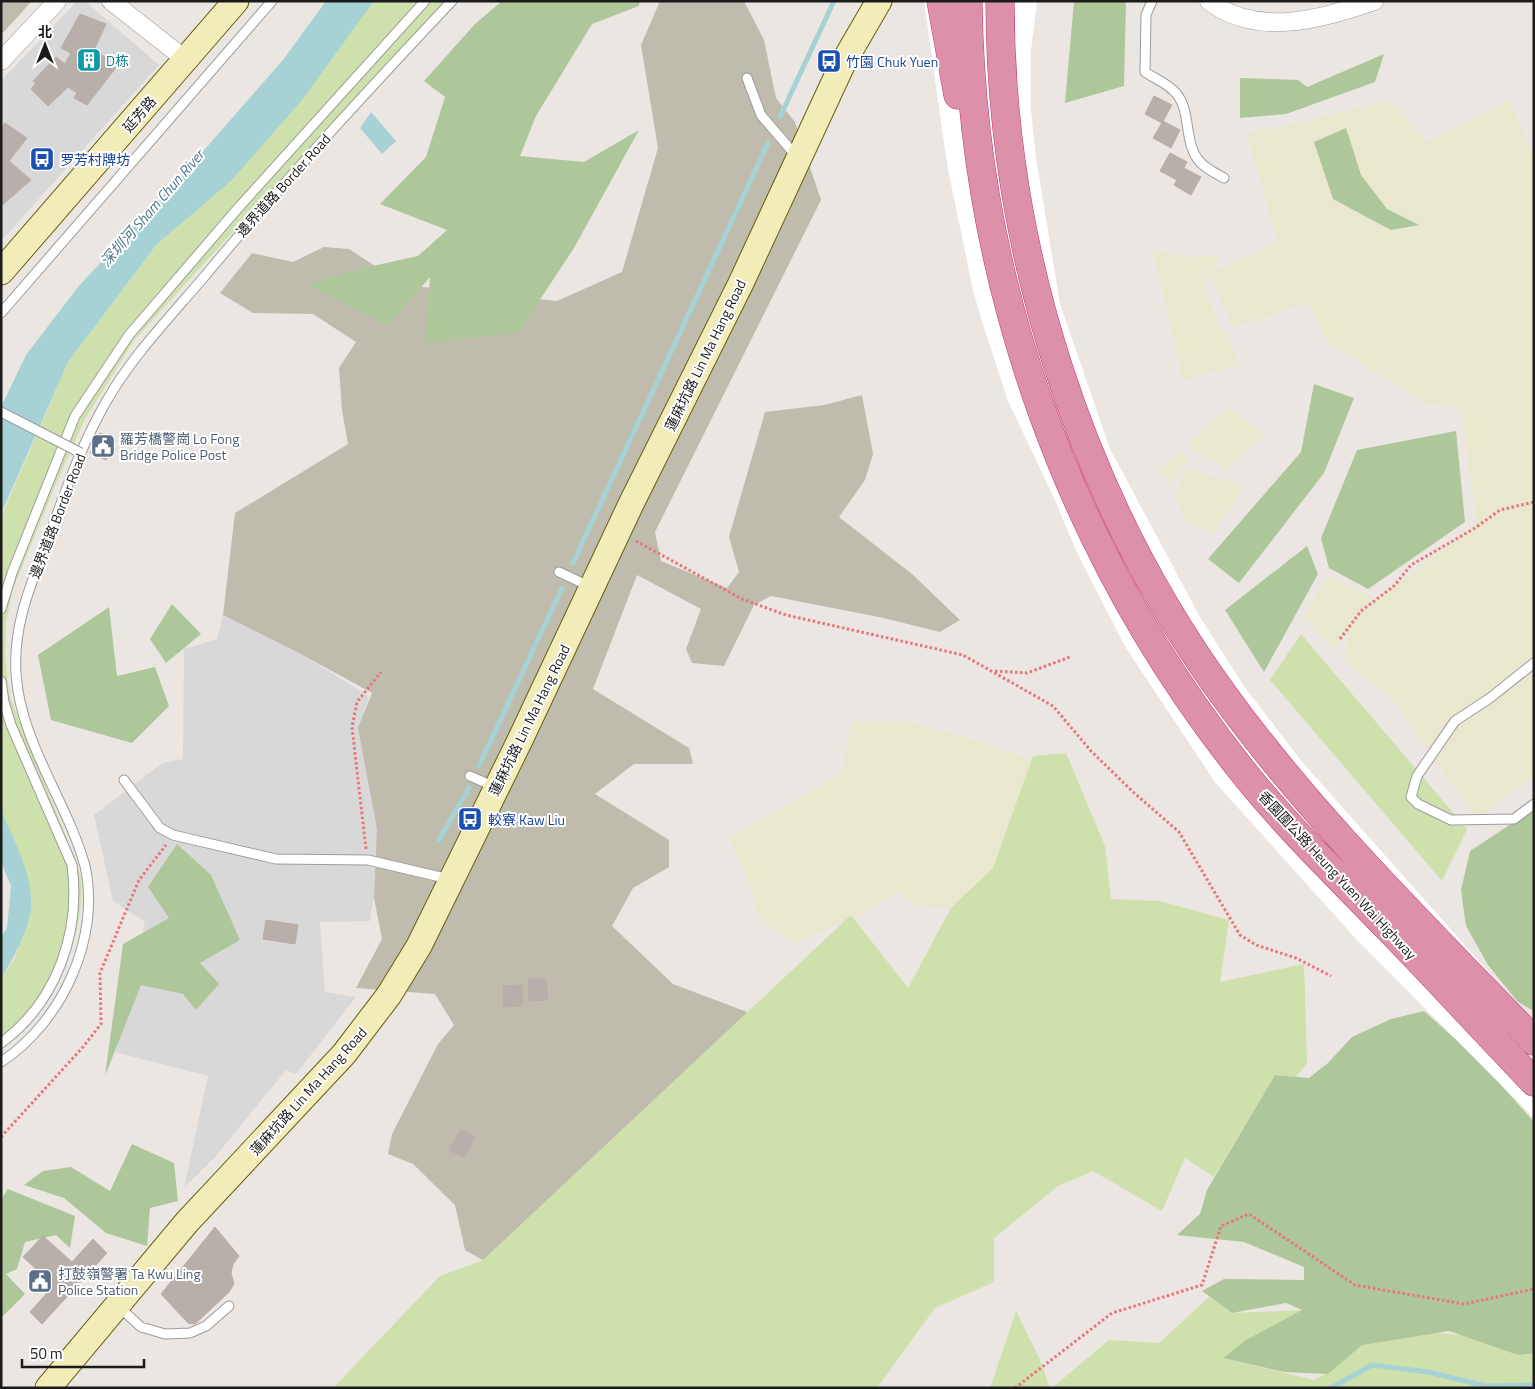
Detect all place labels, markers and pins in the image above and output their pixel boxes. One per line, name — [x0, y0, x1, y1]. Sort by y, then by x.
building icon: D栋 — [76, 47, 102, 73]
bus stop icon: 竹園 Chuk Yuen — [816, 48, 842, 74]
place label: D栋 — [106, 50, 129, 71]
place label: 竹園 Chuk Yuen — [846, 51, 938, 72]
bus stop icon: 罗芳村牌坊 — [29, 146, 55, 172]
place label: 罗芳村牌坊 — [60, 149, 130, 170]
place label: 羅芳橋警崗 Lo Fong Bridge Police Post — [120, 428, 239, 465]
public building icon: 羅芳橋警崗 Lo Fong Bridge Police Post — [90, 433, 116, 459]
bus stop icon: 較寮 Kaw Liu — [457, 806, 483, 832]
place label: 較寮 Kaw Liu — [488, 809, 565, 830]
place label: 打鼓嶺警署 Ta Kwu Ling Police Station — [58, 1263, 201, 1300]
public building icon: 打鼓嶺警署 Ta Kwu Ling Police Station — [27, 1268, 53, 1294]

